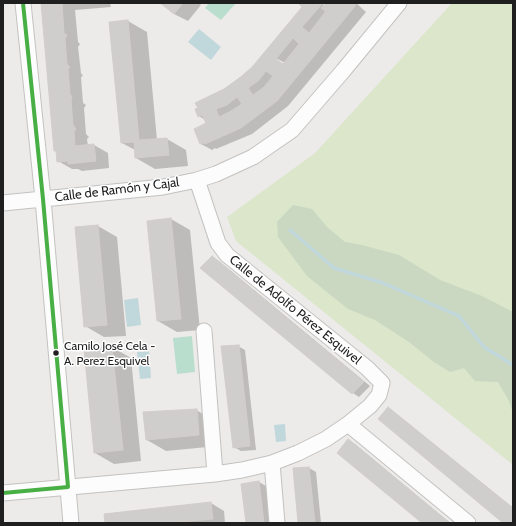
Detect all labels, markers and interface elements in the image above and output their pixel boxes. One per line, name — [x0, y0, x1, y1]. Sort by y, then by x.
street label: Calle de Ramón y Cajal — [54, 175, 180, 205]
street label: Calle de Adolfo Pérez Esquivel — [226, 252, 364, 368]
place label: Camilo José Cela - A. Perez Esquivel — [64, 339, 155, 367]
marker: Camilo José Cela - A. Perez Esquivel — [51, 348, 61, 358]

